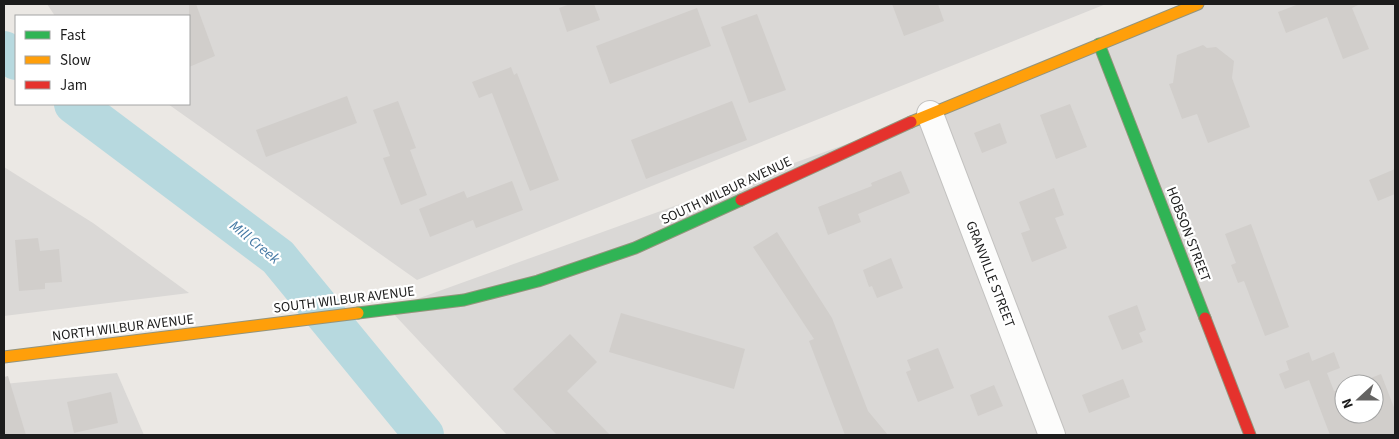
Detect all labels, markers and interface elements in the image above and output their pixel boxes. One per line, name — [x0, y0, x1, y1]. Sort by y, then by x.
legend — [15, 15, 190, 105]
text: Fast — [60, 25, 86, 46]
text: Slow — [60, 50, 91, 71]
text: Jam — [60, 75, 87, 96]
street label: SOUTH WILBUR AVENUE — [658, 152, 795, 230]
street label: HOBSON STREET — [1161, 184, 1215, 285]
water label: Mill Creek — [225, 216, 285, 270]
street label: GRANVILLE STREET — [961, 218, 1020, 331]
street label: SOUTH WILBUR AVENUE — [272, 281, 416, 319]
street label: NORTH WILBUR AVENUE — [51, 309, 195, 347]
north arrow — [1334, 374, 1384, 424]
text: N — [1337, 395, 1359, 411]

